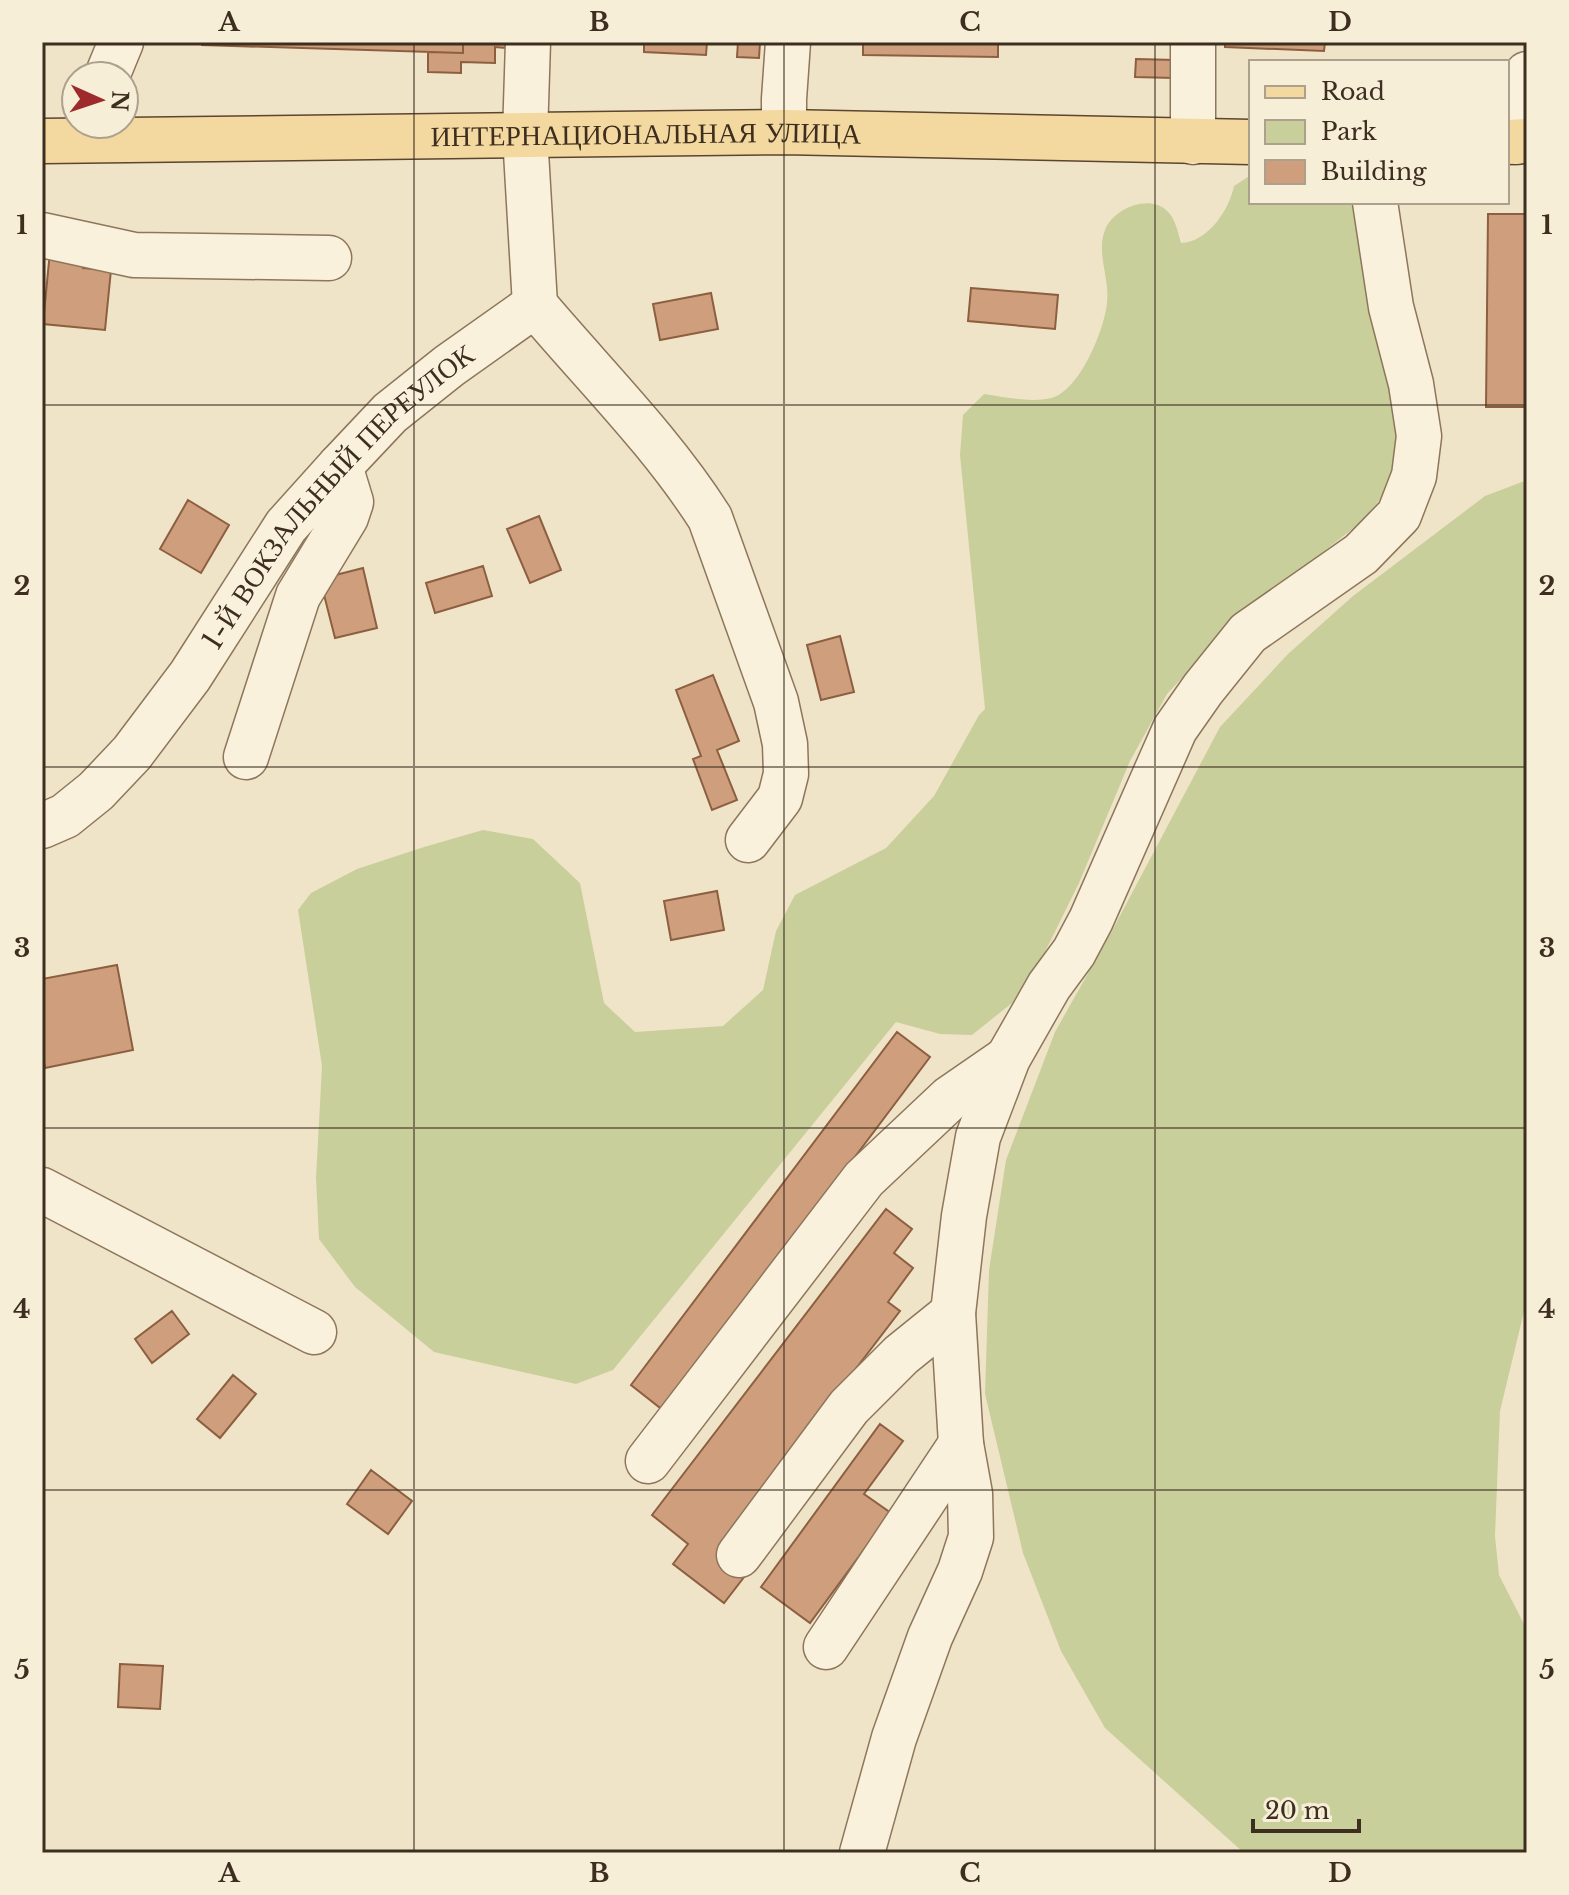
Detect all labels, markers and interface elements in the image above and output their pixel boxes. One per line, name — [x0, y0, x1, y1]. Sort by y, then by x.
text: A — [217, 6, 240, 38]
text: B — [589, 6, 609, 38]
text: C — [959, 6, 981, 38]
text: D — [1328, 6, 1352, 38]
north arrow — [60, 60, 140, 140]
legend — [1249, 60, 1509, 204]
text: Road — [1321, 77, 1385, 106]
text: N — [105, 90, 133, 112]
street label: ИНТЕРНАЦИОНАЛЬНАЯ УЛИЦА — [430, 114, 862, 154]
text: Park — [1321, 117, 1377, 146]
text: Building — [1321, 157, 1427, 186]
text: 1 — [16, 209, 28, 241]
text: 1 — [1541, 209, 1553, 241]
street label: 1-Й ВОКЗАЛЬНЫЙ ПЕРЕУЛОК — [194, 336, 481, 656]
text: 2 — [14, 570, 30, 602]
text: 2 — [1539, 570, 1555, 602]
text: 3 — [14, 932, 30, 964]
text: 3 — [1539, 932, 1555, 964]
text: 4 — [13, 1293, 31, 1325]
text: 4 — [1538, 1293, 1556, 1325]
text: 5 — [14, 1654, 30, 1686]
text: 5 — [1539, 1654, 1555, 1686]
scale bar — [1253, 1783, 1359, 1833]
text: 20 m — [1265, 1796, 1330, 1825]
text: A — [217, 1857, 240, 1889]
text: B — [589, 1857, 609, 1889]
text: C — [959, 1857, 981, 1889]
text: D — [1328, 1857, 1352, 1889]

